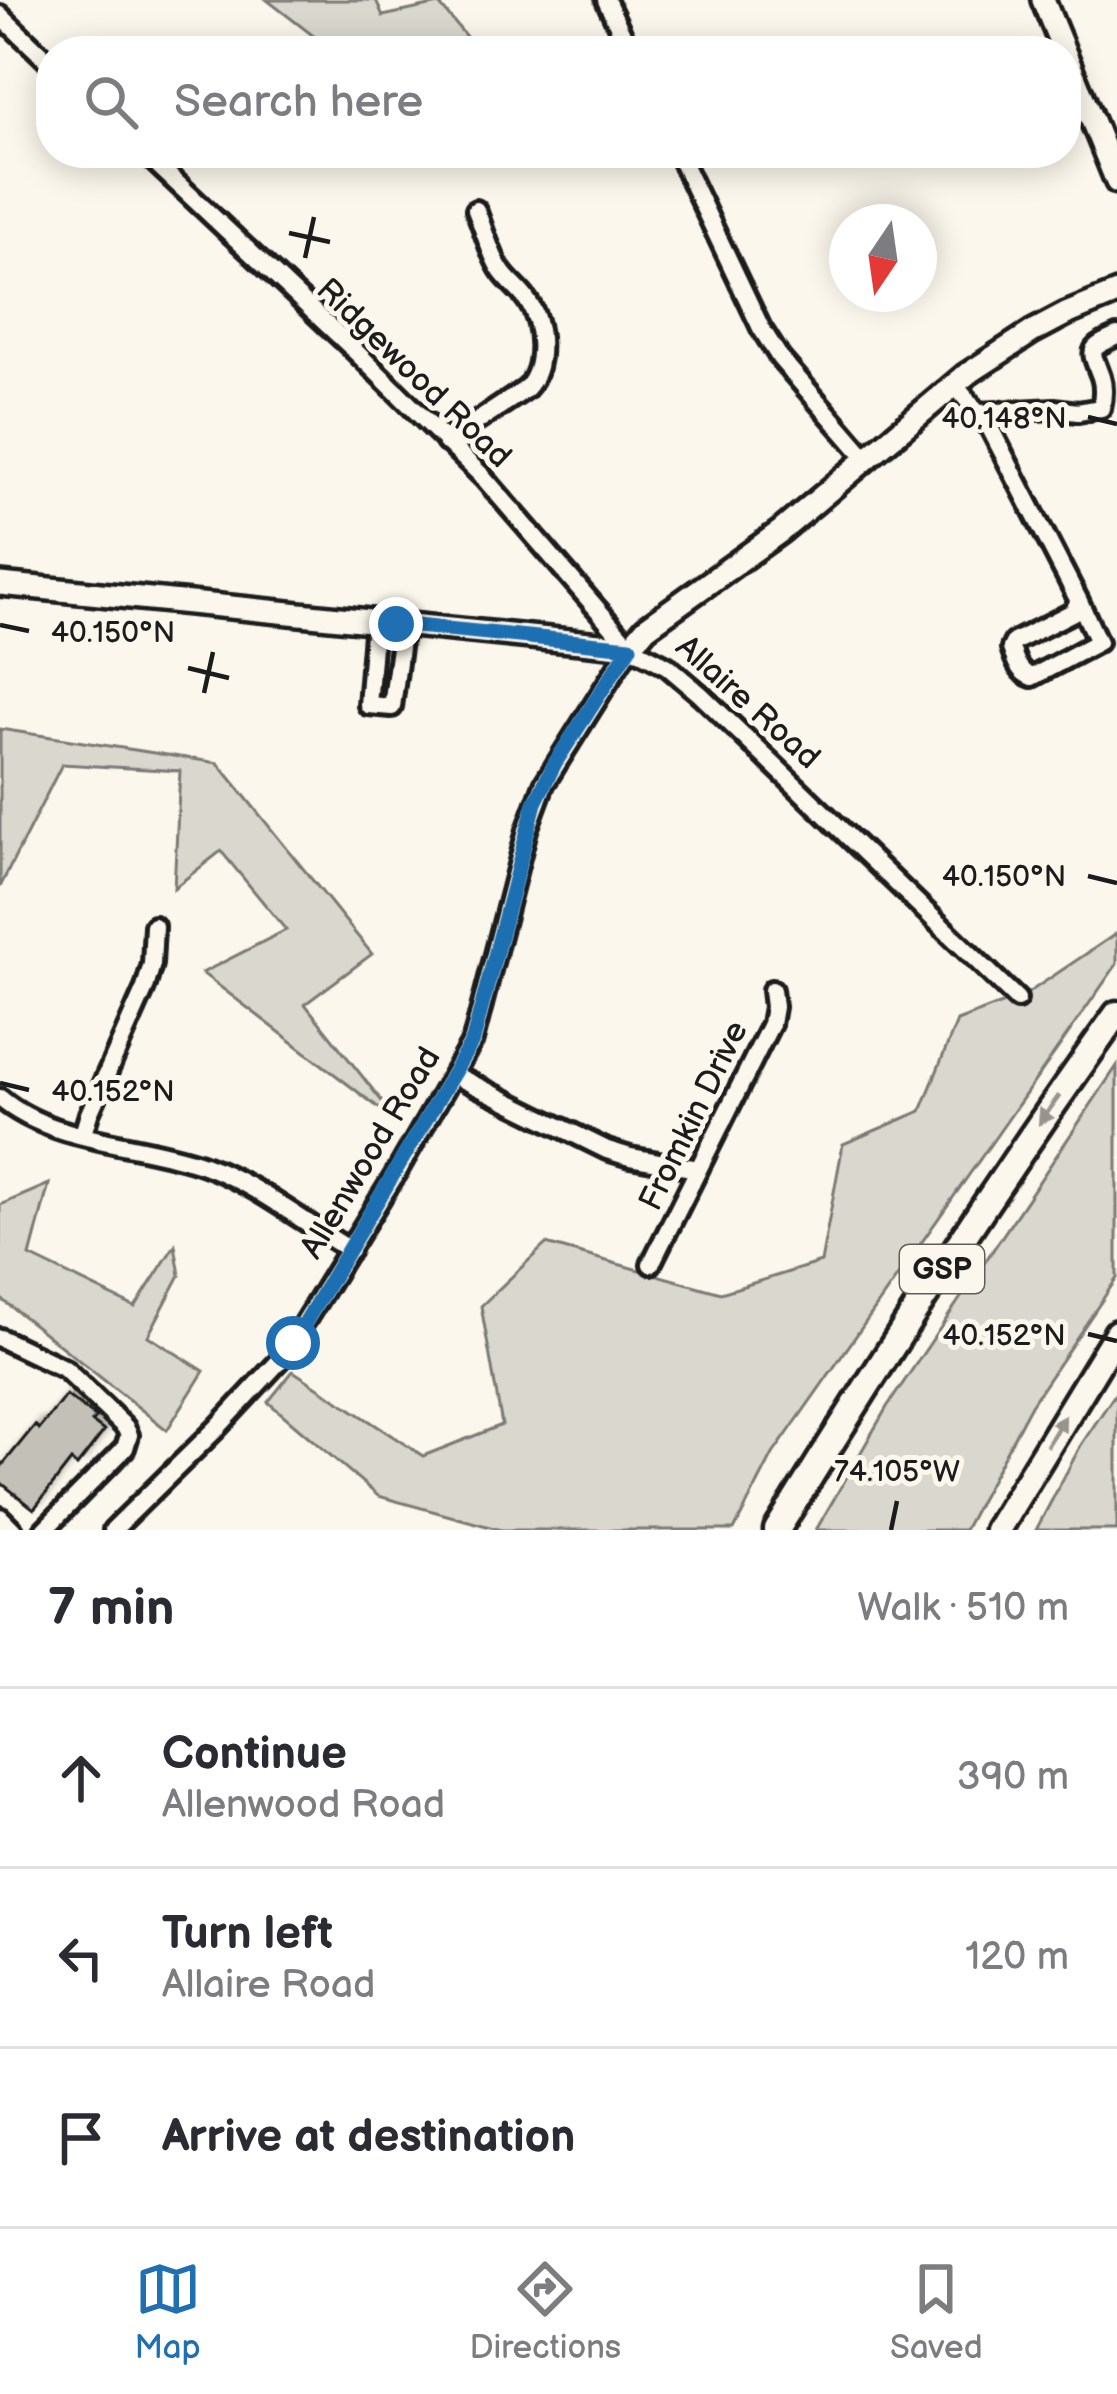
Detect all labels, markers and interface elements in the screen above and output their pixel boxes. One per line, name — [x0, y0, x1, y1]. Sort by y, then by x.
search box — [36, 36, 1081, 168]
icon: search — [78, 69, 144, 135]
text: Search here — [174, 75, 423, 130]
north arrow — [829, 204, 937, 312]
street label: Ridgewood Road — [308, 270, 520, 477]
text: 40.148°N — [941, 401, 1067, 437]
route end — [369, 597, 423, 651]
text: 40.150°N — [51, 615, 175, 651]
street label: Allaire Road — [667, 627, 828, 778]
text: 40.150°N — [942, 859, 1066, 895]
street label: Fromkin Drive — [631, 1015, 757, 1217]
street label: Allenwood Road — [292, 1040, 450, 1266]
text: 40.152°N — [51, 1074, 175, 1110]
one-way arrow — [1038, 1093, 1061, 1126]
road number: GSP — [900, 1245, 984, 1293]
route start — [266, 1316, 320, 1370]
text: 40.152°N — [942, 1318, 1066, 1354]
one-way arrow — [1045, 1414, 1066, 1448]
text: 74.105°W — [834, 1454, 960, 1490]
text: 7 min — [48, 1578, 174, 1639]
text: Walk · 510 m — [857, 1585, 1069, 1632]
text: Continue — [162, 1727, 347, 1782]
icon: ahead — [48, 1745, 114, 1811]
text: 390 m — [957, 1754, 1069, 1801]
text: Allenwood Road — [162, 1782, 445, 1829]
text: Turn left — [162, 1907, 333, 1962]
icon: left — [48, 1925, 114, 1991]
text: 120 m — [965, 1934, 1069, 1981]
text: Allaire Road — [162, 1962, 375, 2009]
icon: arrive — [48, 2105, 114, 2171]
text: Arrive at destination — [162, 2110, 575, 2165]
tab: Map — [134, 2256, 201, 2368]
tab: Directions — [469, 2256, 621, 2368]
tab: Saved — [890, 2256, 983, 2368]

